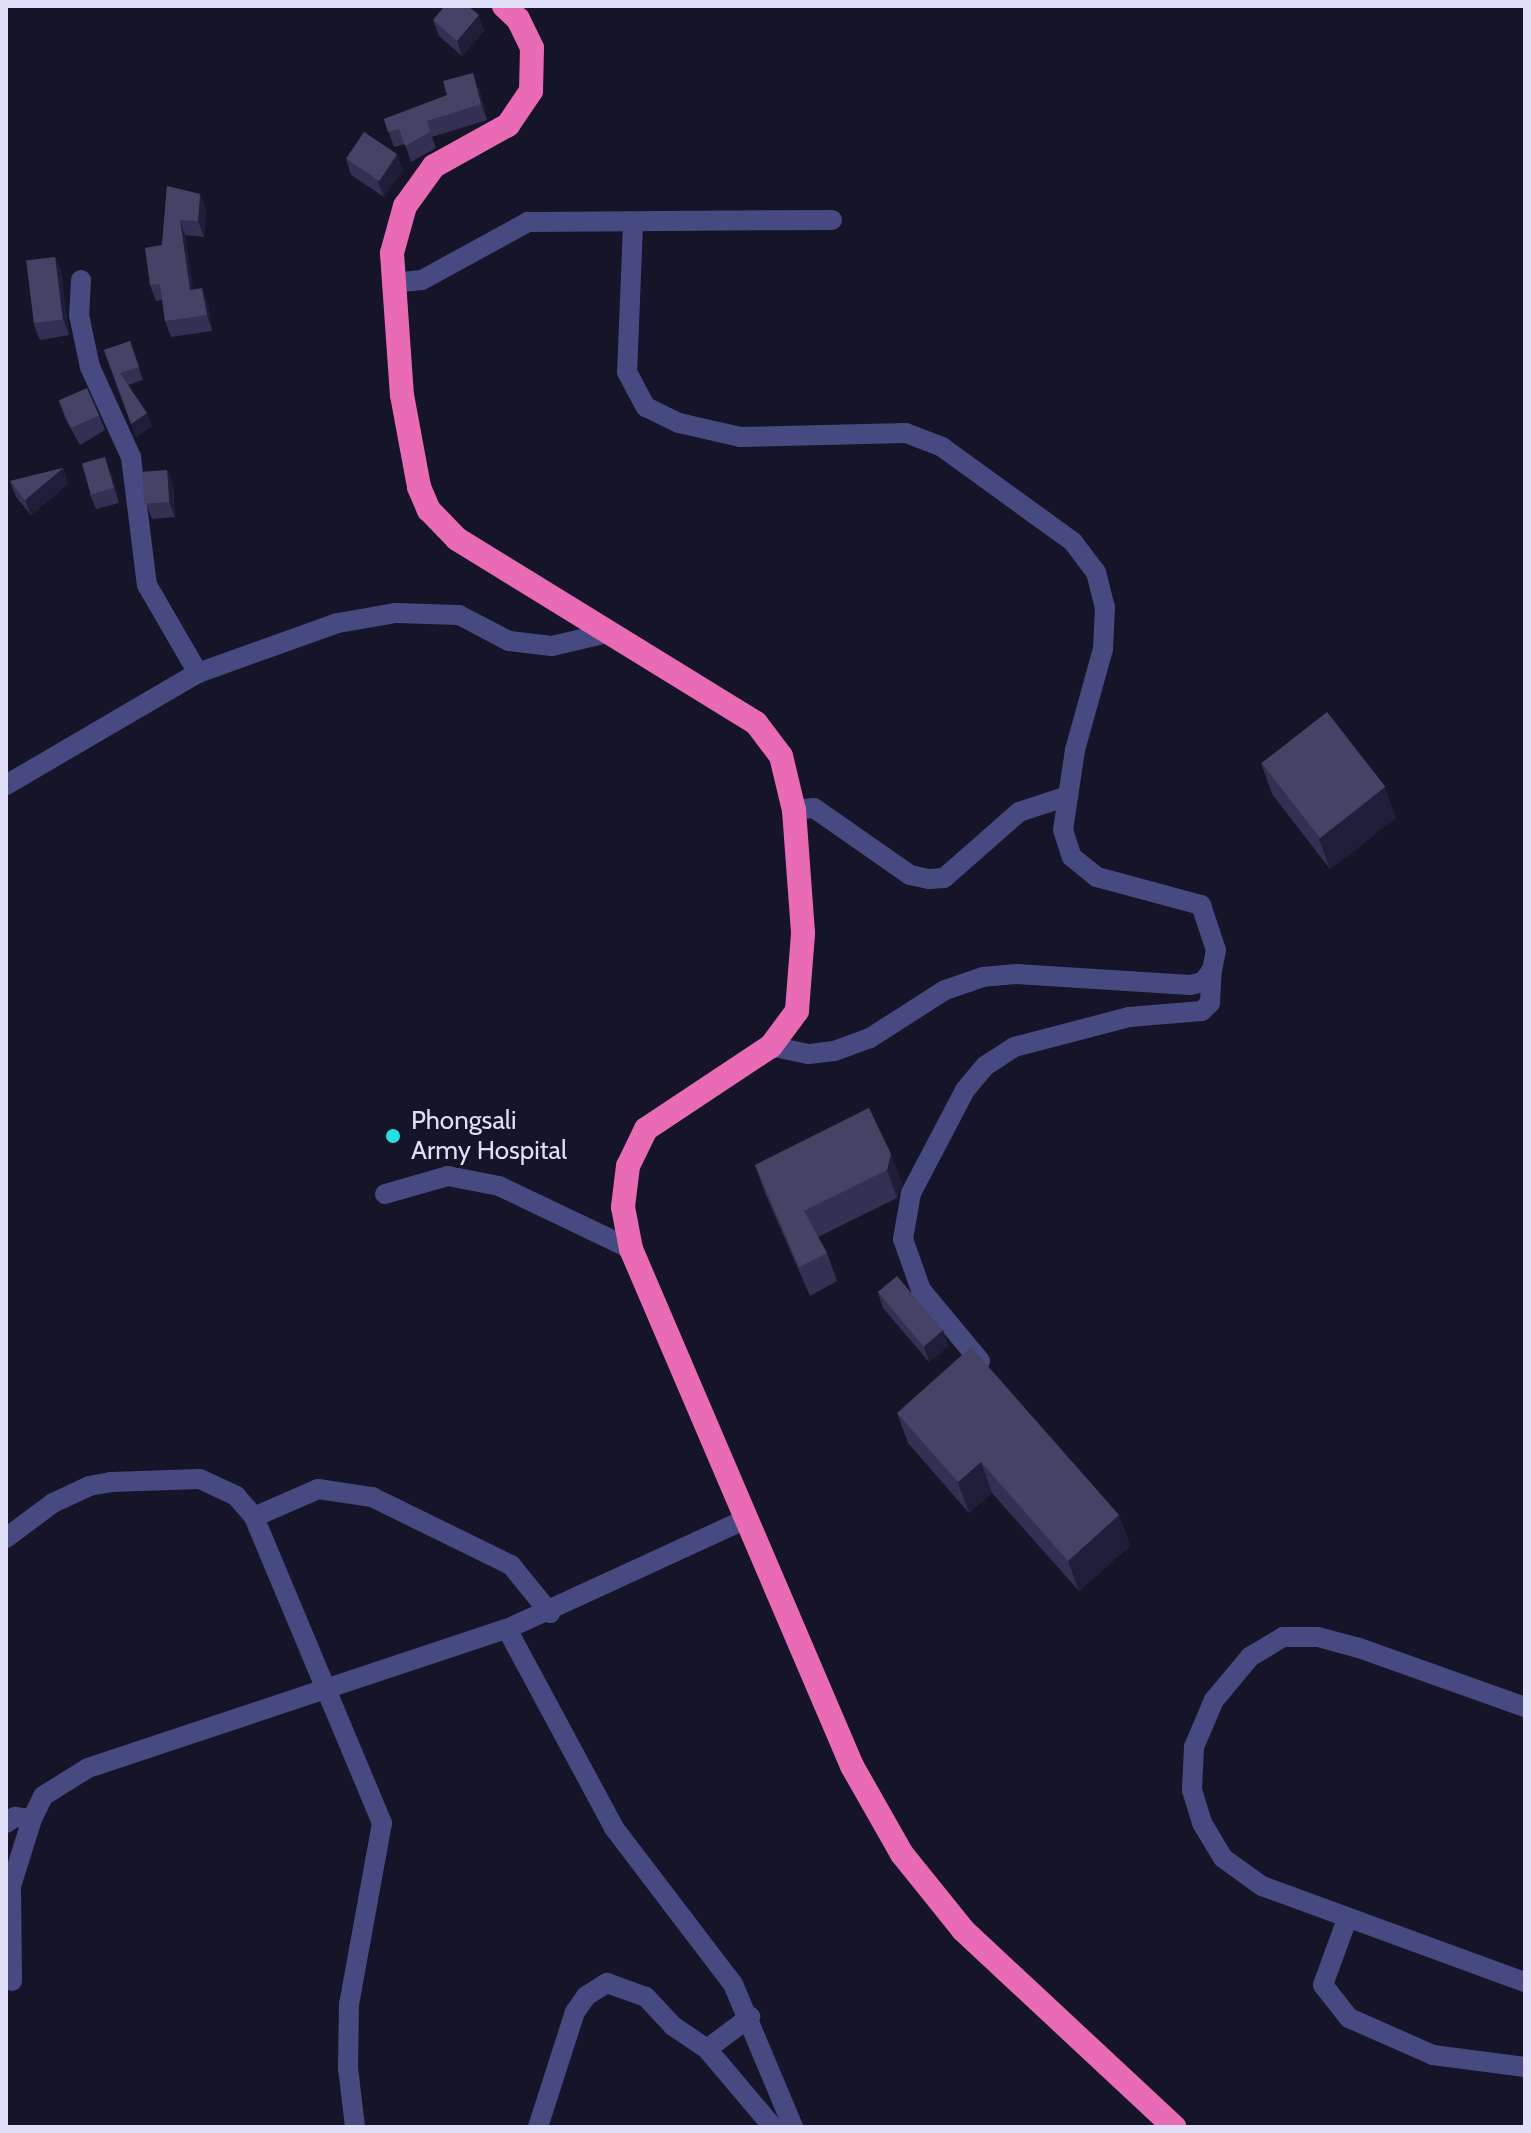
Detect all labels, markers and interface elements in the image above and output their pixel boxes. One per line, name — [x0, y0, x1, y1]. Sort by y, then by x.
place label: Phongsali Army Hospital — [411, 1105, 567, 1166]
marker: Phongsali Army Hospital — [382, 1125, 404, 1147]

